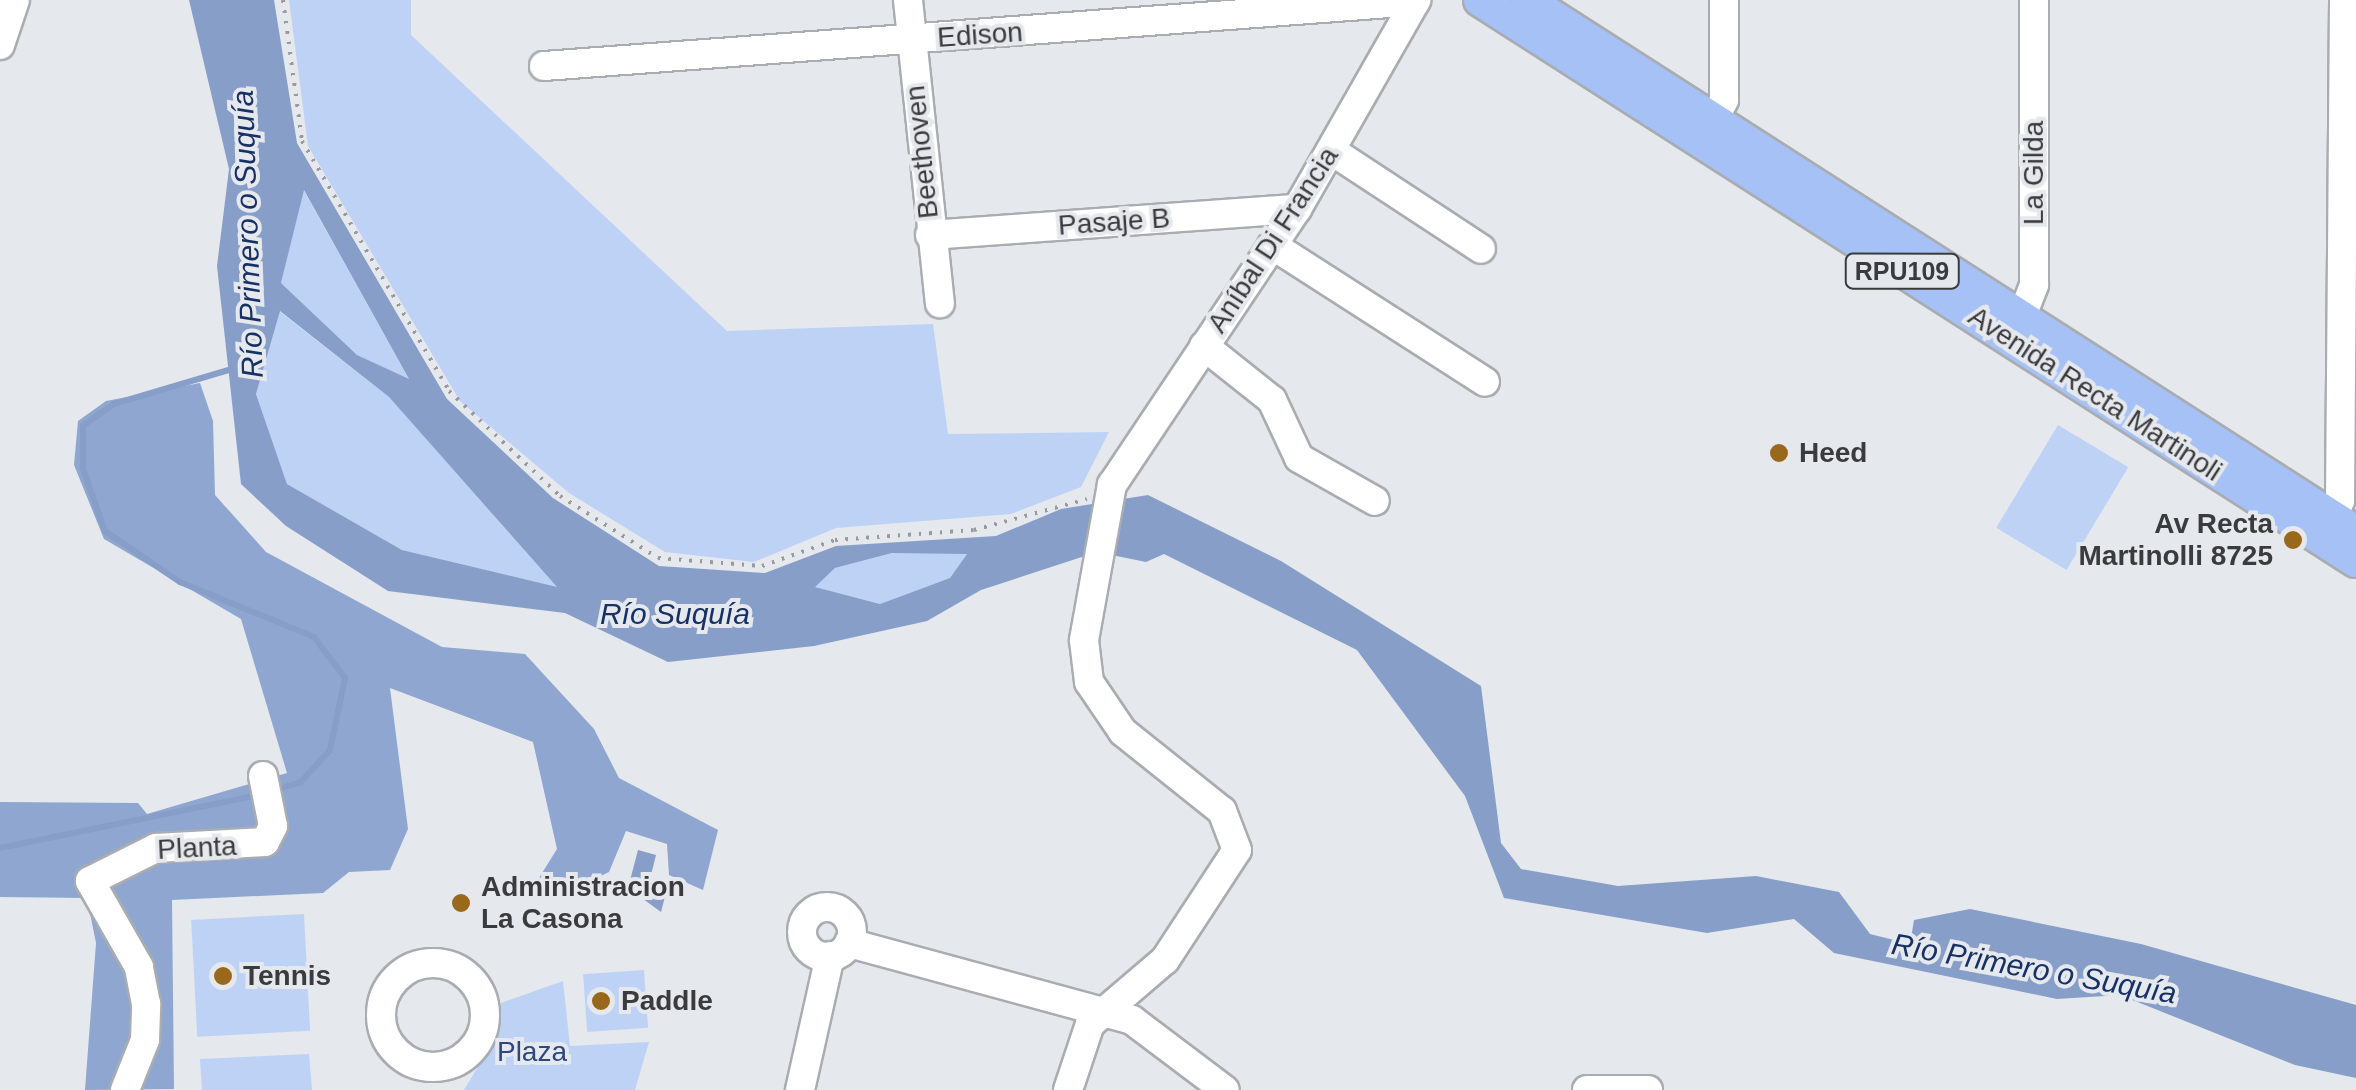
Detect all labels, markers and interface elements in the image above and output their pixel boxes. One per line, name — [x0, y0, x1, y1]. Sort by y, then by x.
street label: Edison — [936, 15, 1024, 55]
street label: Beethoven — [898, 84, 946, 220]
water label: Río Primero o Suquía — [225, 89, 271, 379]
street label: La Gilda — [2017, 121, 2051, 225]
street label: Aníbal Di Francia — [1200, 141, 1346, 339]
street label: Pasaje B — [1057, 201, 1171, 243]
road number: RPU109 — [1844, 251, 1960, 291]
street label: Avenida Recta Martinoli — [1962, 300, 2228, 488]
place label: Heed — [1799, 436, 1867, 470]
marker: Heed — [1768, 442, 1790, 464]
place label: Av Recta Martinolli 8725 — [2078, 507, 2273, 573]
marker: Av Recta Martinolli 8725 — [2282, 529, 2304, 551]
water label: Río Suquía — [600, 596, 750, 632]
street label: Planta — [156, 829, 238, 867]
place label: Administracion La Casona — [481, 870, 685, 936]
marker: Administracion La Casona — [450, 892, 472, 914]
water label: Río Primero o Suquía — [1889, 926, 2179, 1012]
place label: Tennis — [243, 959, 331, 993]
marker: Tennis — [212, 965, 234, 987]
place label: Paddle — [621, 984, 713, 1018]
marker: Paddle — [590, 990, 612, 1012]
park label: Plaza — [497, 1035, 567, 1069]

